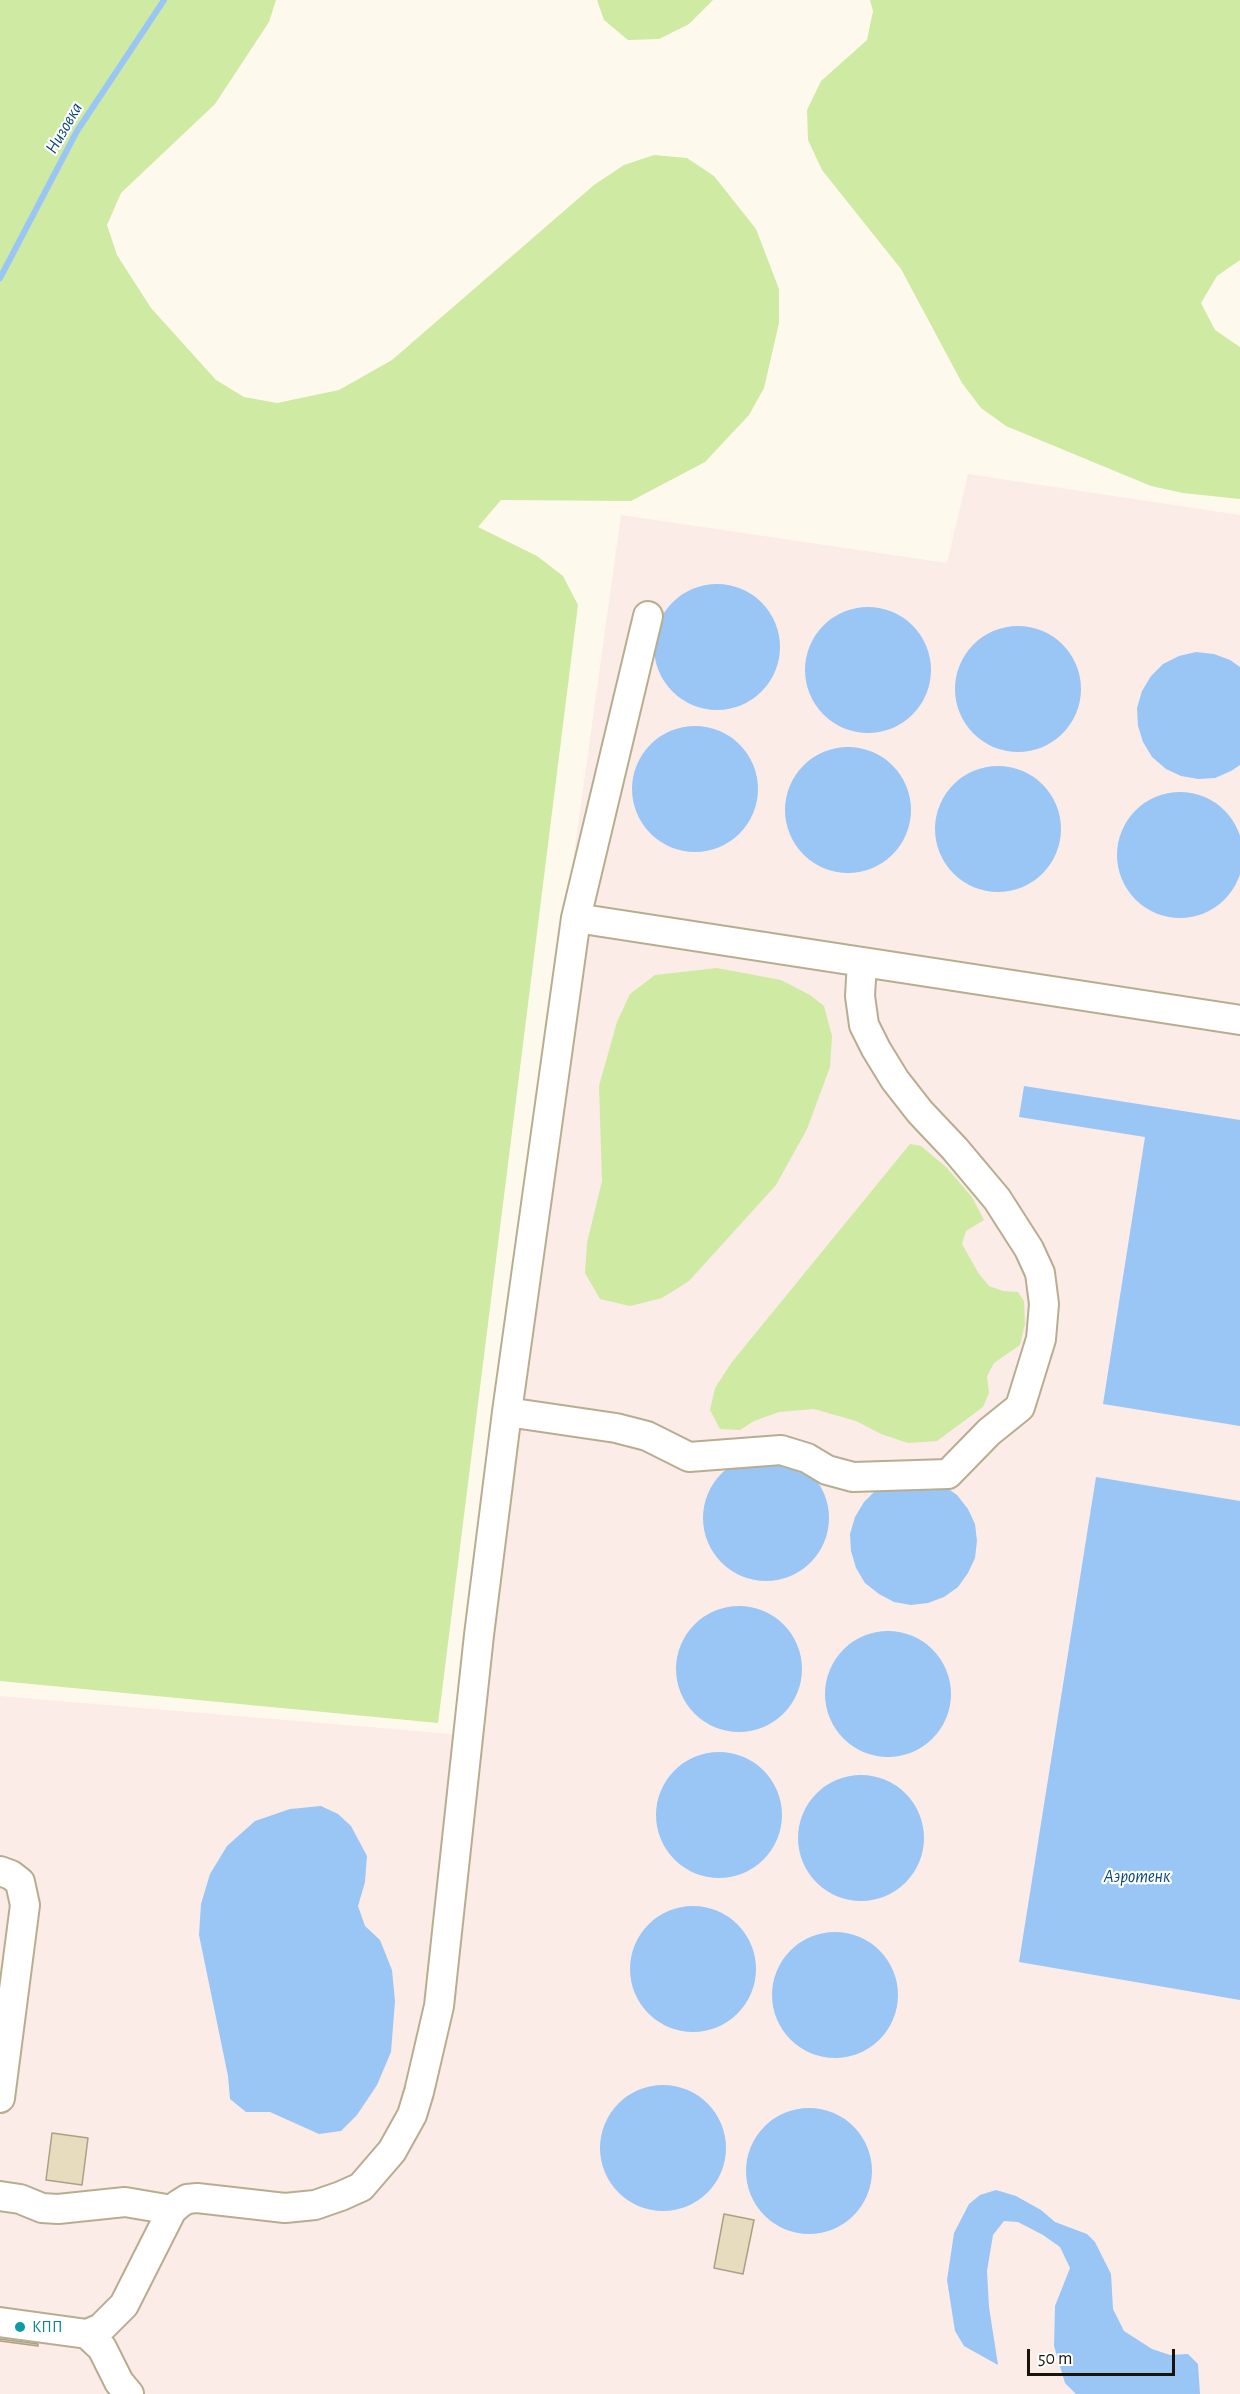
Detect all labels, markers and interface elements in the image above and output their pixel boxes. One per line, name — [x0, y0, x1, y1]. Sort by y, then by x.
water label: Низовка — [41, 99, 87, 157]
water label: Аэротенк — [1104, 1866, 1170, 1888]
place label: КПП — [32, 2317, 62, 2337]
marker: КПП — [13, 2320, 27, 2334]
scale bar — [1030, 2337, 1178, 2375]
text: 50 m — [1038, 2350, 1072, 2368]

